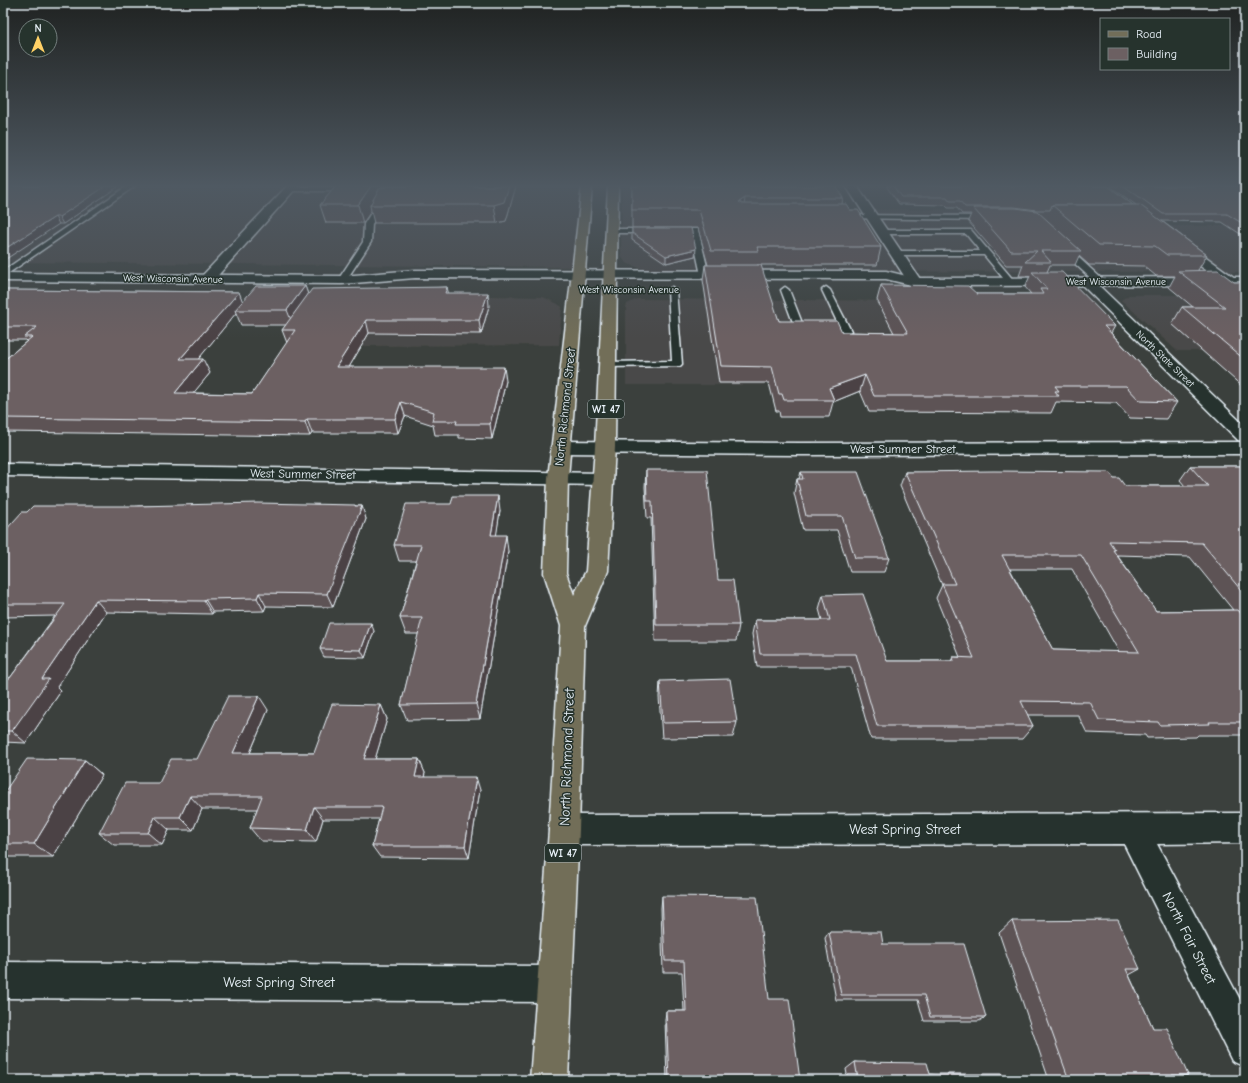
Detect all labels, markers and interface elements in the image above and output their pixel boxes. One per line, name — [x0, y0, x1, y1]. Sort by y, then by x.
north arrow — [18, 18, 58, 58]
legend — [1100, 18, 1230, 70]
text: N — [34, 22, 42, 35]
text: Road — [1136, 27, 1162, 41]
text: Building — [1136, 47, 1177, 61]
street label: West Wisconsin Avenue — [123, 272, 223, 286]
street label: West Wisconsin Avenue — [1066, 276, 1166, 288]
street label: West Wisconsin Avenue — [579, 284, 679, 296]
street label: North State Street — [1133, 328, 1198, 391]
street label: North Richmond Street — [552, 347, 578, 467]
road number: WI 47 — [588, 400, 624, 418]
street label: West Summer Street — [850, 442, 956, 456]
street label: West Summer Street — [250, 466, 356, 482]
street label: North Richmond Street — [556, 687, 578, 826]
street label: West Spring Street — [849, 821, 962, 838]
road number: WI 47 — [545, 844, 581, 862]
street label: North Fair Street — [1158, 889, 1220, 988]
street label: West Spring Street — [223, 974, 336, 991]

